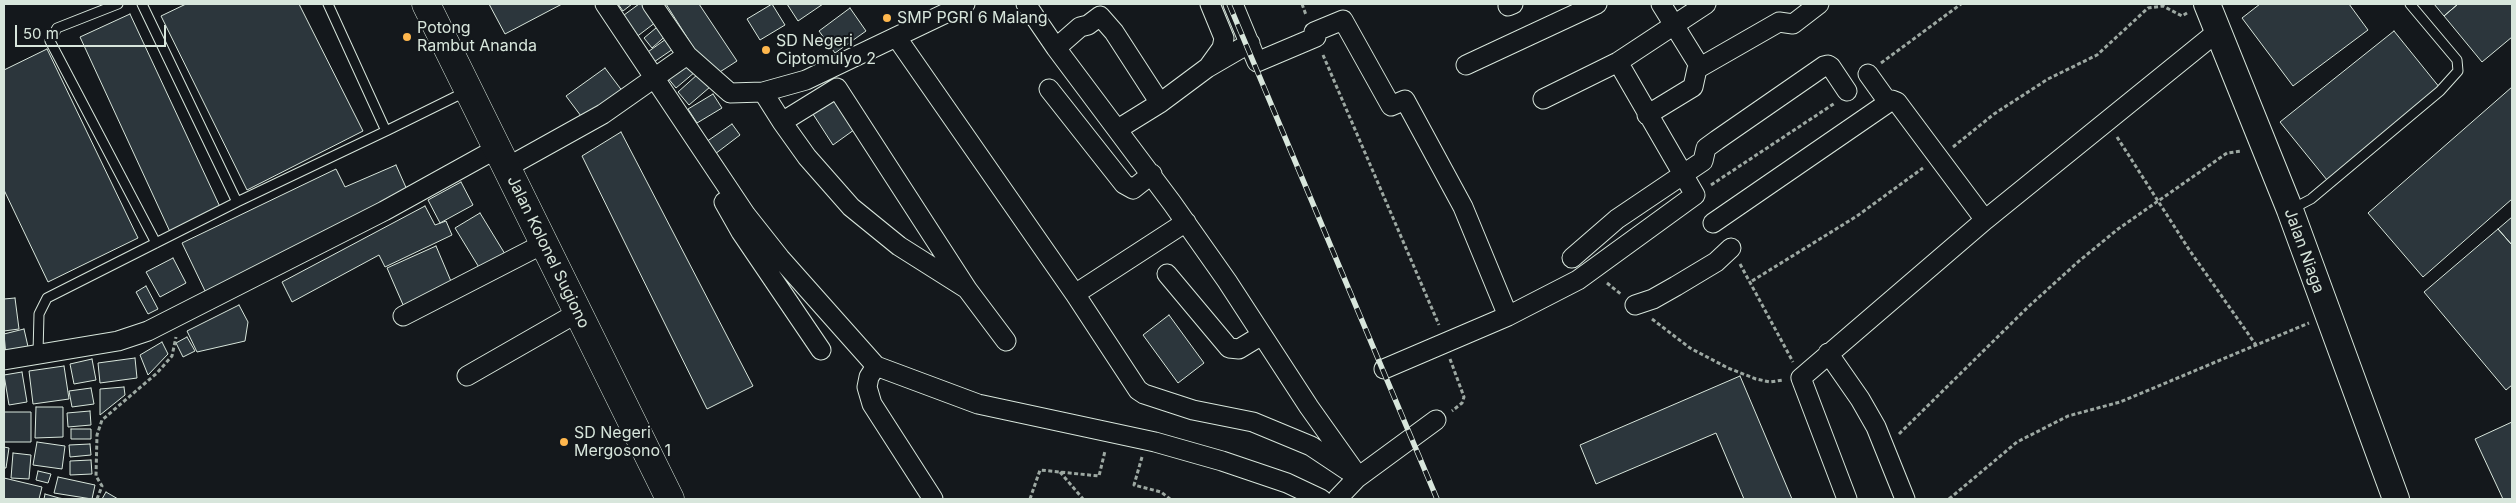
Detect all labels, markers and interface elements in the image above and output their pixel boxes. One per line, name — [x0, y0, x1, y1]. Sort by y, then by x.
place label: SMP PGRI 6 Malang — [897, 8, 1048, 28]
marker: SMP PGRI 6 Malang — [881, 12, 893, 24]
scale bar — [18, 15, 169, 47]
place label: Potong Rambut Ananda — [417, 18, 537, 56]
text: 50 m — [23, 24, 59, 43]
marker: Potong Rambut Ananda — [401, 31, 413, 43]
place label: SD Negeri Ciptomulyo 2 — [776, 31, 876, 69]
marker: SD Negeri Ciptomulyo 2 — [760, 44, 772, 56]
street label: Jalan Kolonel Sugiono — [503, 173, 593, 331]
street label: Jalan Niaga — [2280, 206, 2328, 296]
place label: SD Negeri Mergosono 1 — [574, 423, 671, 461]
marker: SD Negeri Mergosono 1 — [558, 436, 570, 448]

